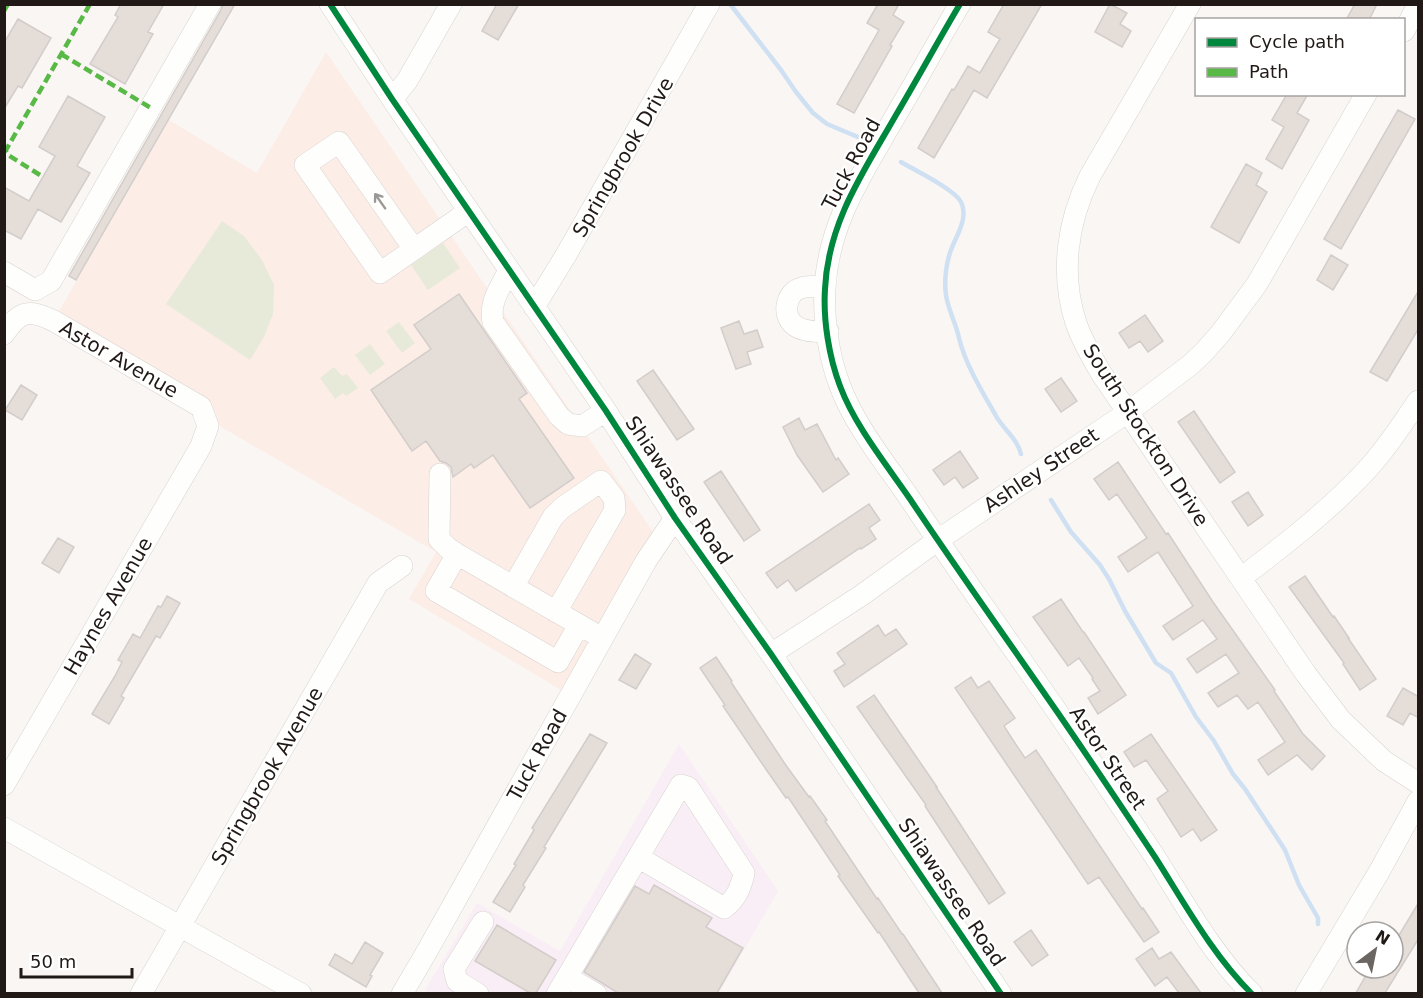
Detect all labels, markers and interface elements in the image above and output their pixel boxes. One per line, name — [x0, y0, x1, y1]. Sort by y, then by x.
legend — [1195, 18, 1405, 96]
text: Cycle path — [1249, 31, 1345, 52]
text: Path — [1249, 61, 1289, 82]
street label: Springbrook Drive — [567, 73, 679, 241]
street label: Tuck Road — [816, 114, 885, 215]
one-way arrow — [374, 194, 386, 210]
street label: Astor Avenue — [55, 315, 183, 403]
street label: South Stockton Drive — [1078, 339, 1214, 531]
street label: Shiawassee Road — [620, 411, 738, 569]
street label: Ashley Street — [979, 423, 1103, 517]
street label: Haynes Avenue — [59, 533, 157, 679]
street label: Springbrook Avenue — [206, 683, 328, 869]
street label: Astor Street — [1065, 702, 1151, 814]
street label: Tuck Road — [502, 705, 572, 806]
street label: Shiawassee Road — [893, 813, 1011, 971]
north arrow — [1345, 920, 1405, 980]
text: N — [1372, 926, 1393, 949]
scale bar — [21, 941, 132, 979]
text: 50 m — [30, 951, 76, 972]

